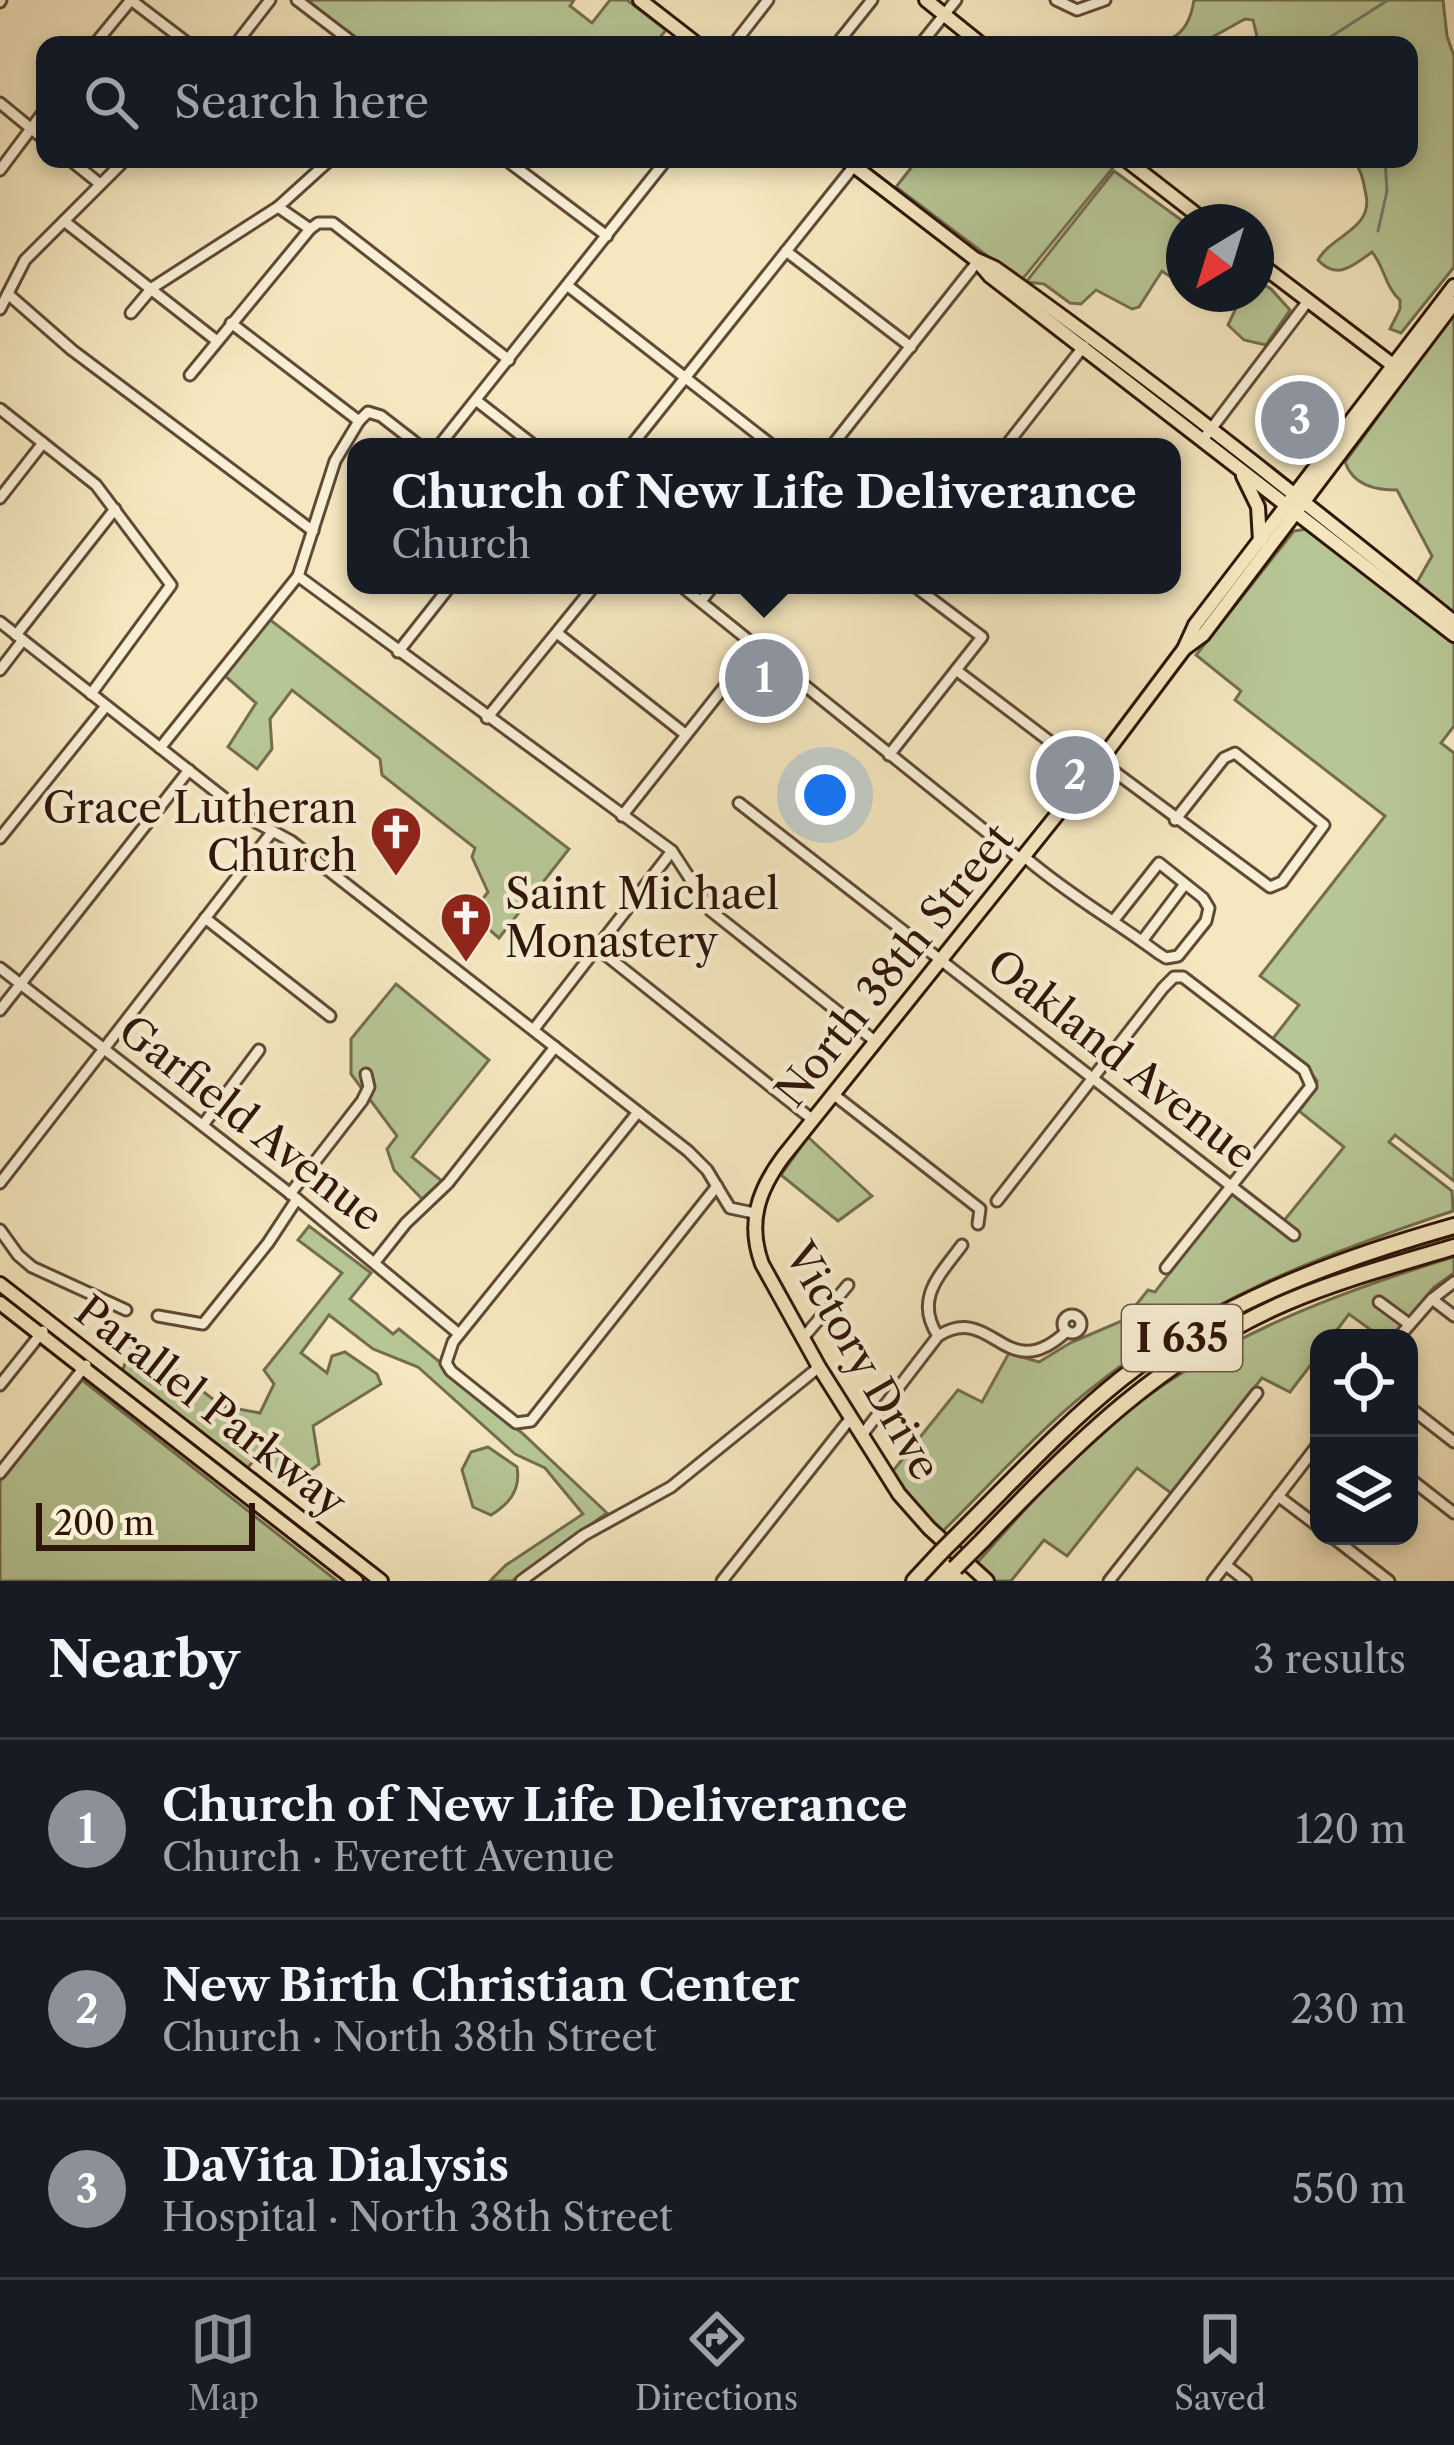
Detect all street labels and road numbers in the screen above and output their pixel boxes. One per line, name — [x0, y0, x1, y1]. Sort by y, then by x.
street label: North 38th Street — [764, 813, 1024, 1117]
street label: Oakland Avenue — [977, 938, 1267, 1180]
street label: Garfield Avenue — [109, 1004, 393, 1242]
street label: Victory Drive — [774, 1232, 952, 1489]
street label: Parallel Parkway — [65, 1284, 357, 1528]
road number: I 635 — [1122, 1305, 1242, 1371]

